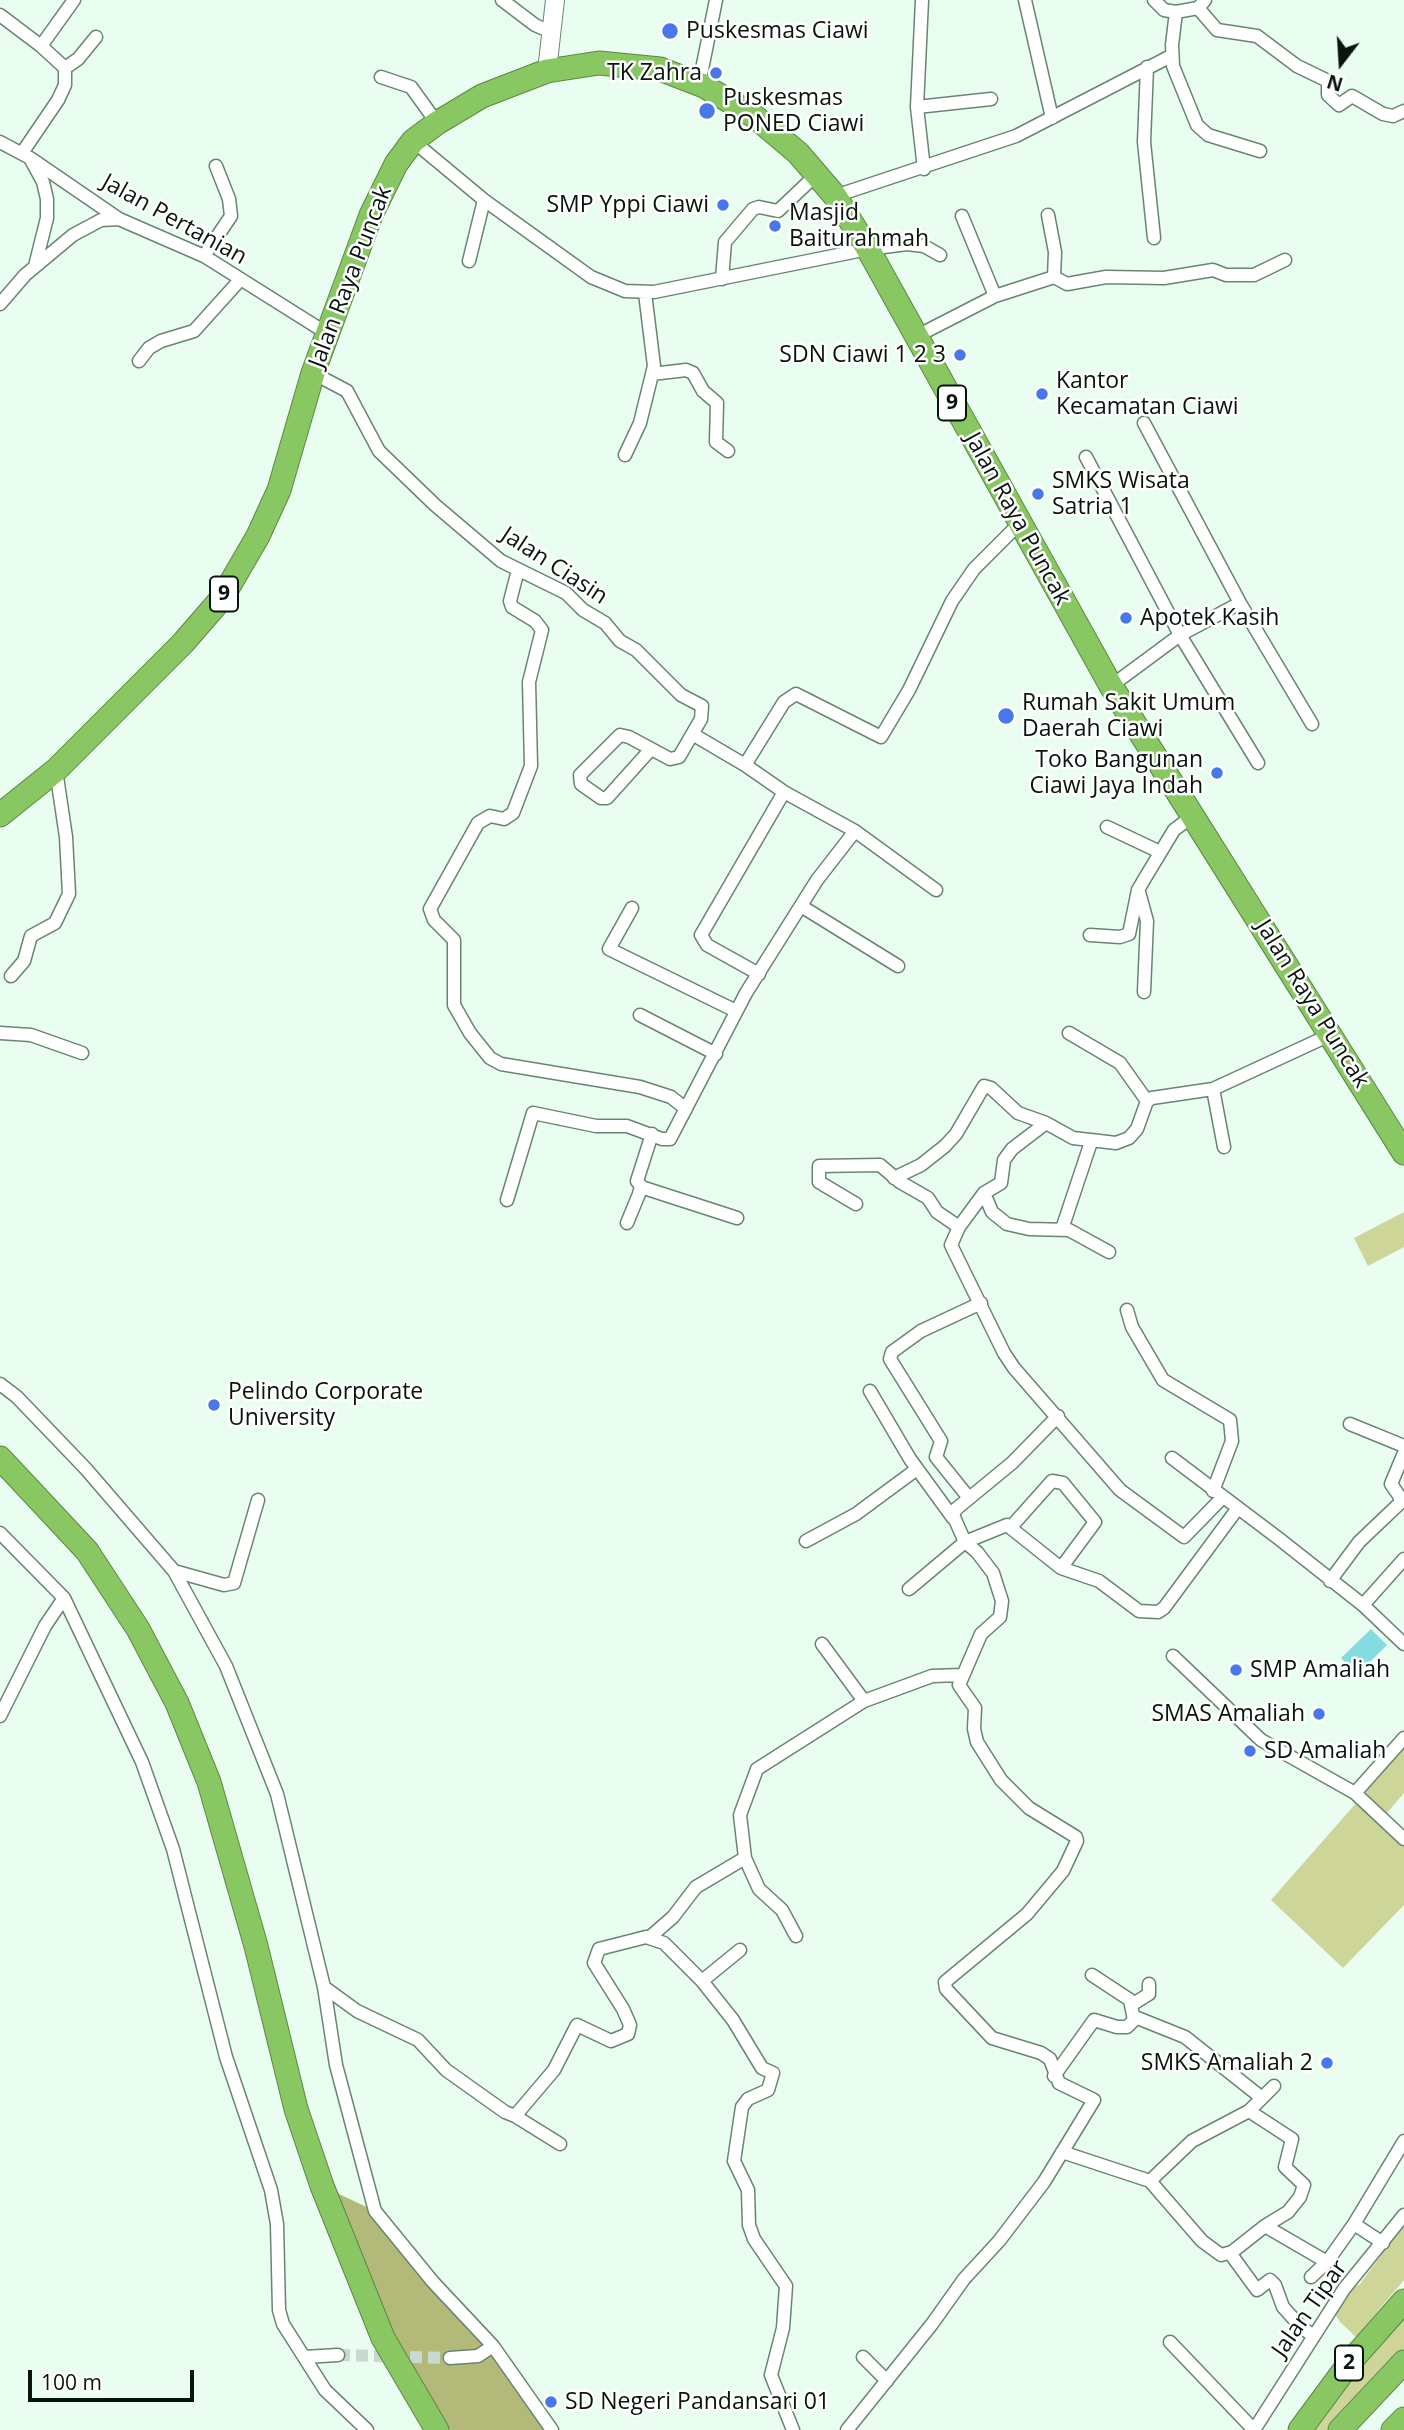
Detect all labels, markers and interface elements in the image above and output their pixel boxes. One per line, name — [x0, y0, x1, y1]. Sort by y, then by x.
place label: Puskesmas Ciawi — [686, 17, 869, 45]
marker: Puskesmas Ciawi — [660, 21, 680, 41]
north arrow — [1306, 28, 1376, 98]
place label: TK Zahra — [607, 59, 702, 87]
marker: TK Zahra — [708, 65, 724, 81]
text: N — [1324, 68, 1346, 98]
place label: Puskesmas PONED Ciawi — [723, 84, 864, 138]
marker: Puskesmas PONED Ciawi — [697, 101, 717, 121]
street label: Jalan Pertanian — [97, 169, 251, 271]
street label: Jalan Raya Puncak — [304, 182, 398, 372]
place label: SMP Yppi Ciawi — [546, 191, 709, 219]
marker: SMP Yppi Ciawi — [715, 197, 731, 213]
place label: Masjid Baiturahmah — [789, 199, 929, 253]
marker: Masjid Baiturahmah — [767, 218, 783, 234]
place label: SDN Ciawi 1 2 3 — [779, 341, 946, 369]
marker: SDN Ciawi 1 2 3 — [952, 347, 968, 363]
place label: Kantor Kecamatan Ciawi — [1056, 367, 1239, 421]
road number: 9 — [938, 386, 966, 420]
marker: Kantor Kecamatan Ciawi — [1034, 386, 1050, 402]
street label: Jalan Raya Puncak — [958, 428, 1076, 610]
place label: SMKS Wisata Satria 1 — [1052, 467, 1190, 521]
marker: SMKS Wisata Satria 1 — [1030, 486, 1046, 502]
street label: Jalan Ciasin — [496, 521, 612, 611]
road number: 9 — [210, 576, 238, 612]
place label: Apotek Kasih — [1140, 604, 1279, 632]
marker: Apotek Kasih — [1118, 610, 1134, 626]
place label: Rumah Sakit Umum Daerah Ciawi — [1022, 689, 1235, 743]
marker: Rumah Sakit Umum Daerah Ciawi — [996, 706, 1016, 726]
place label: Toko Bangunan Ciawi Jaya Indah — [1030, 746, 1203, 800]
marker: Toko Bangunan Ciawi Jaya Indah — [1209, 765, 1225, 781]
street label: Jalan Raya Puncak — [1249, 915, 1375, 1093]
place label: Pelindo Corporate University — [228, 1378, 423, 1432]
marker: Pelindo Corporate University — [206, 1397, 222, 1413]
place label: SMP Amaliah — [1250, 1656, 1390, 1684]
marker: SMP Amaliah — [1228, 1662, 1244, 1678]
place label: SMAS Amaliah — [1151, 1700, 1305, 1728]
marker: SMAS Amaliah — [1311, 1706, 1327, 1722]
place label: SD Amaliah — [1264, 1737, 1386, 1765]
marker: SD Amaliah — [1242, 1743, 1258, 1759]
place label: SMKS Amaliah 2 — [1141, 2049, 1313, 2077]
marker: SMKS Amaliah 2 — [1319, 2055, 1335, 2071]
street label: Jalan Tipar — [1266, 2255, 1354, 2363]
road number: 2 — [1335, 2346, 1363, 2380]
scale bar — [32, 2356, 198, 2400]
text: 100 m — [41, 2368, 102, 2396]
place label: SD Negeri Pandansari 01 — [565, 2388, 830, 2416]
marker: SD Negeri Pandansari 01 — [543, 2394, 559, 2410]

